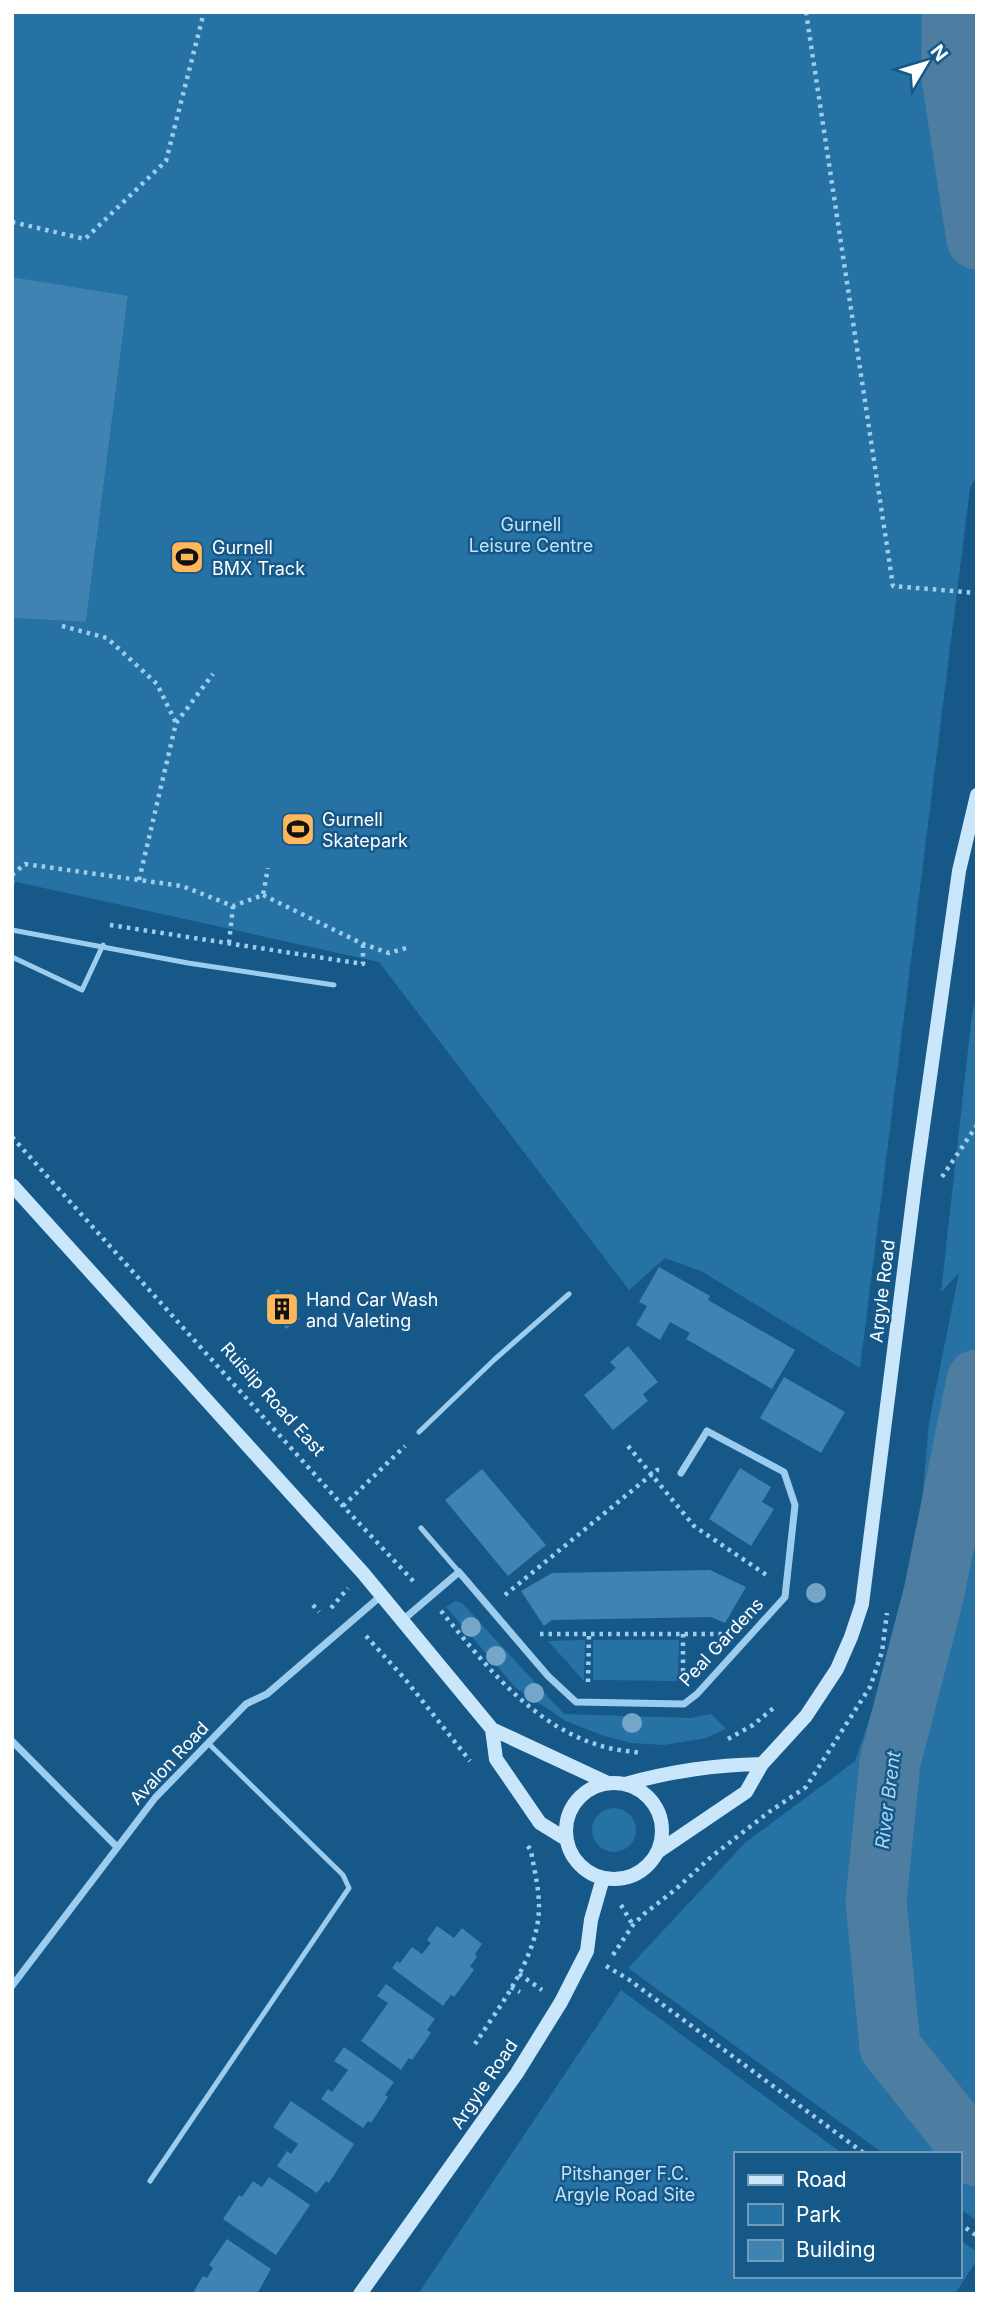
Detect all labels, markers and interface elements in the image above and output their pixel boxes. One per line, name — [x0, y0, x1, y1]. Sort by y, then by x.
north arrow — [891, 28, 961, 98]
text: N — [925, 40, 953, 66]
park label: Gurnell Leisure Centre — [469, 514, 593, 556]
place label: Gurnell BMX Track — [212, 537, 305, 579]
sports icon: Gurnell BMX Track — [168, 538, 206, 576]
place label: Gurnell Skatepark — [322, 809, 408, 851]
sports icon: Gurnell Skatepark — [279, 810, 317, 848]
street label: Argyle Road — [865, 1238, 899, 1344]
place label: Hand Car Wash and Valeting — [306, 1289, 438, 1331]
building icon: Hand Car Wash and Valeting — [263, 1290, 301, 1328]
street label: Ruislip Road East — [216, 1338, 330, 1460]
street label: Peal Gardens — [675, 1593, 767, 1691]
street label: Avalon Road — [125, 1717, 213, 1809]
water label: River Brent — [871, 1749, 905, 1850]
street label: Argyle Road — [446, 2035, 522, 2133]
legend — [734, 2152, 961, 2278]
park label: Pitshanger F.C. Argyle Road Site — [555, 2163, 695, 2205]
text: Road — [796, 2167, 847, 2192]
text: Park — [796, 2202, 841, 2227]
text: Building — [796, 2237, 876, 2262]

